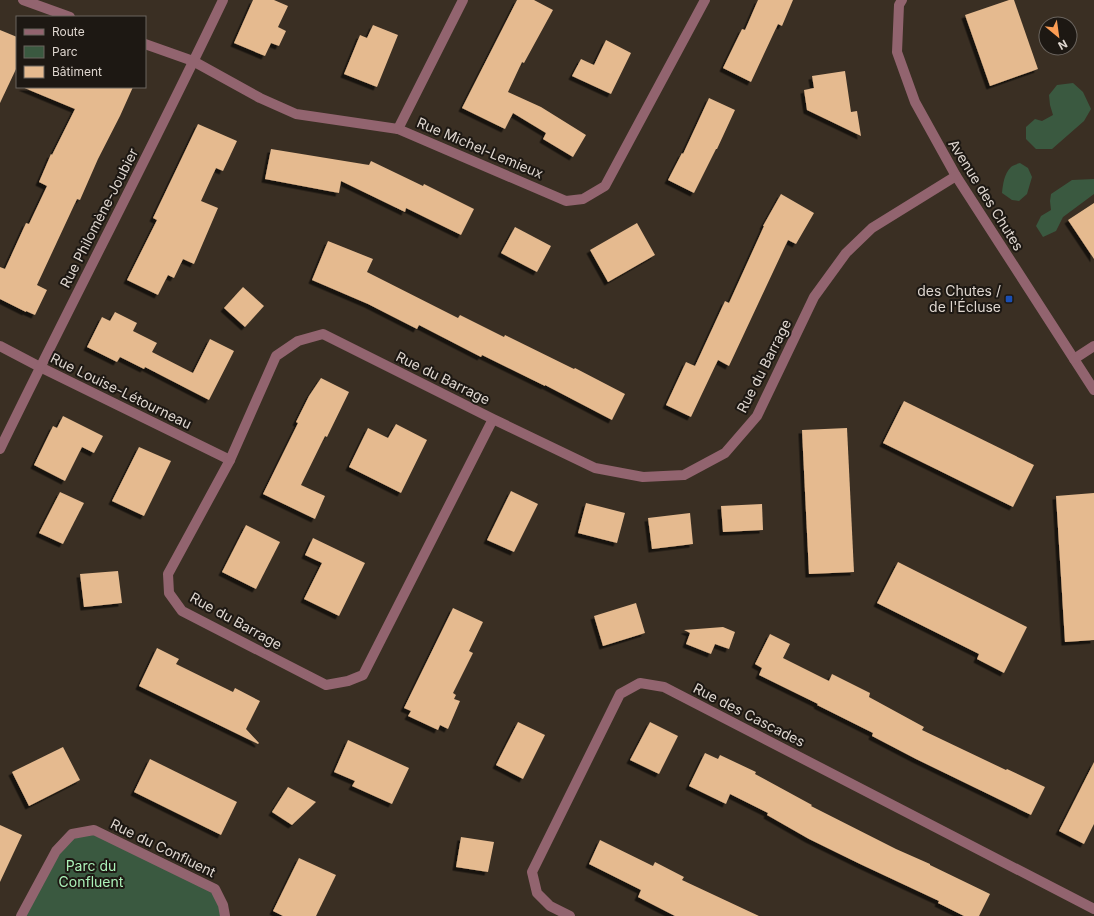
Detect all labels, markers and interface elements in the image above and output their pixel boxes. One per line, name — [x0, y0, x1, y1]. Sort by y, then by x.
legend — [16, 16, 146, 88]
north arrow — [1038, 16, 1078, 56]
text: Route — [52, 24, 85, 39]
text: N — [1056, 37, 1070, 53]
text: Parc — [52, 44, 78, 59]
text: Bâtiment — [52, 64, 102, 79]
street label: Rue Michel-Lemieux — [415, 113, 546, 182]
street label: Avenue des Chutes — [945, 136, 1028, 254]
street label: Rue Philomène-Joubier — [56, 145, 141, 290]
place label: des Chutes / de l'Écluse — [917, 282, 1001, 315]
marker: des Chutes / de l'Écluse — [1004, 294, 1014, 304]
street label: Rue du Barrage — [733, 316, 794, 415]
street label: Rue du Barrage — [393, 347, 493, 408]
street label: Rue Louise-Létourneau — [48, 349, 194, 432]
street label: Rue du Barrage — [187, 588, 285, 653]
street label: Rue des Cascades — [691, 679, 808, 750]
street label: Rue du Confluent — [108, 815, 219, 881]
park label: Parc du Confluent — [59, 857, 124, 890]

